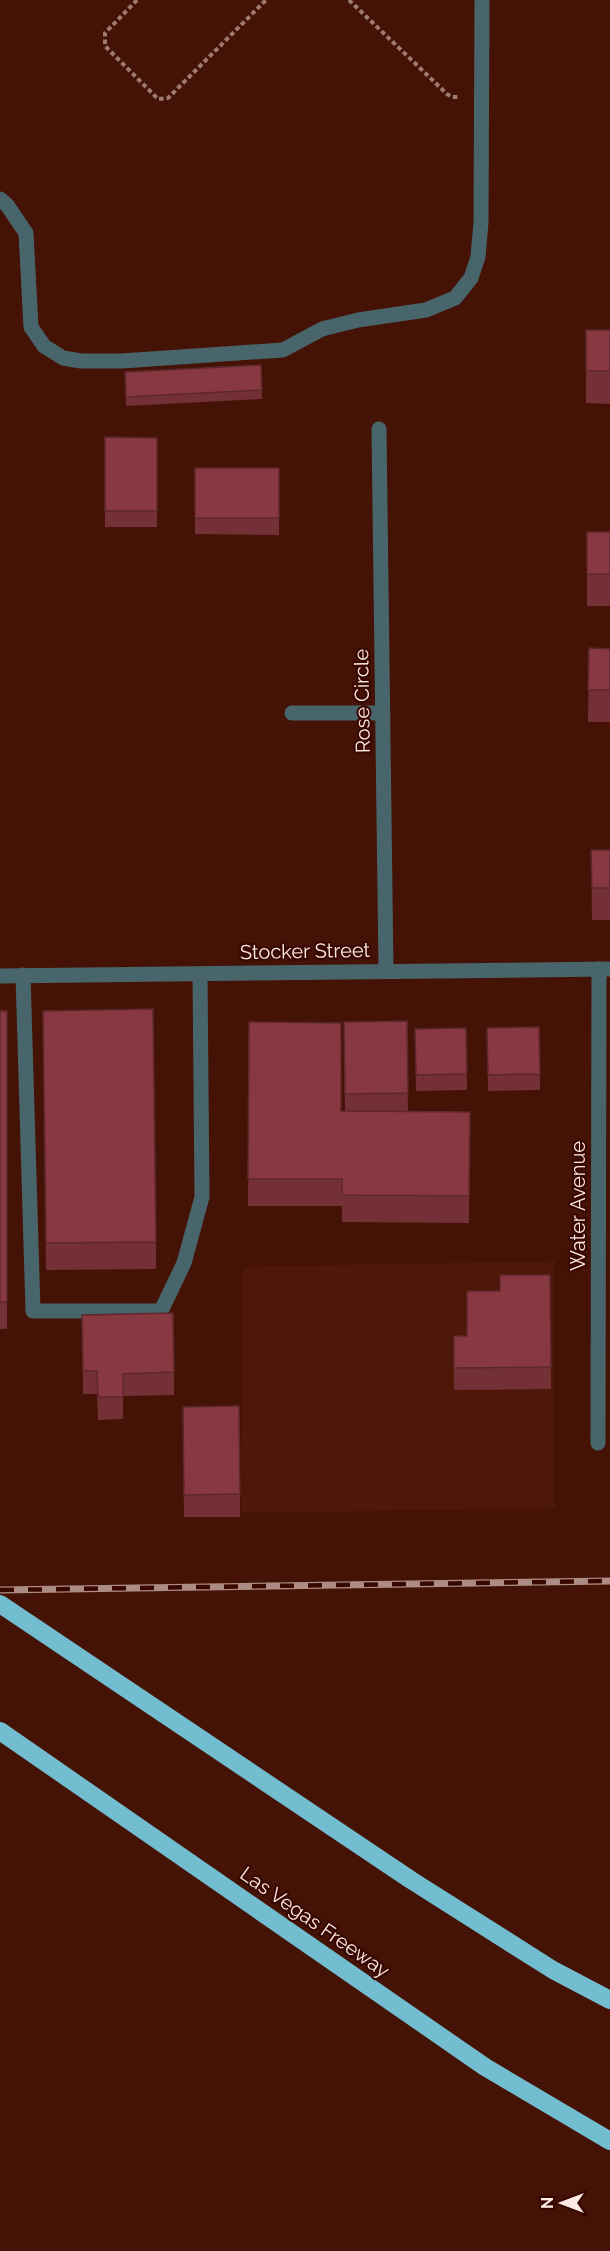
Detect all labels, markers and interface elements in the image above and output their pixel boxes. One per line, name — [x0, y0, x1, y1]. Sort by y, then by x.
street label: Rose Circle — [349, 649, 375, 753]
street label: Stocker Street — [240, 938, 371, 964]
street label: Water Avenue — [566, 1141, 590, 1271]
street label: Las Vegas Freeway — [236, 1861, 394, 1983]
north arrow — [532, 2173, 592, 2233]
text: N — [538, 2197, 557, 2209]

